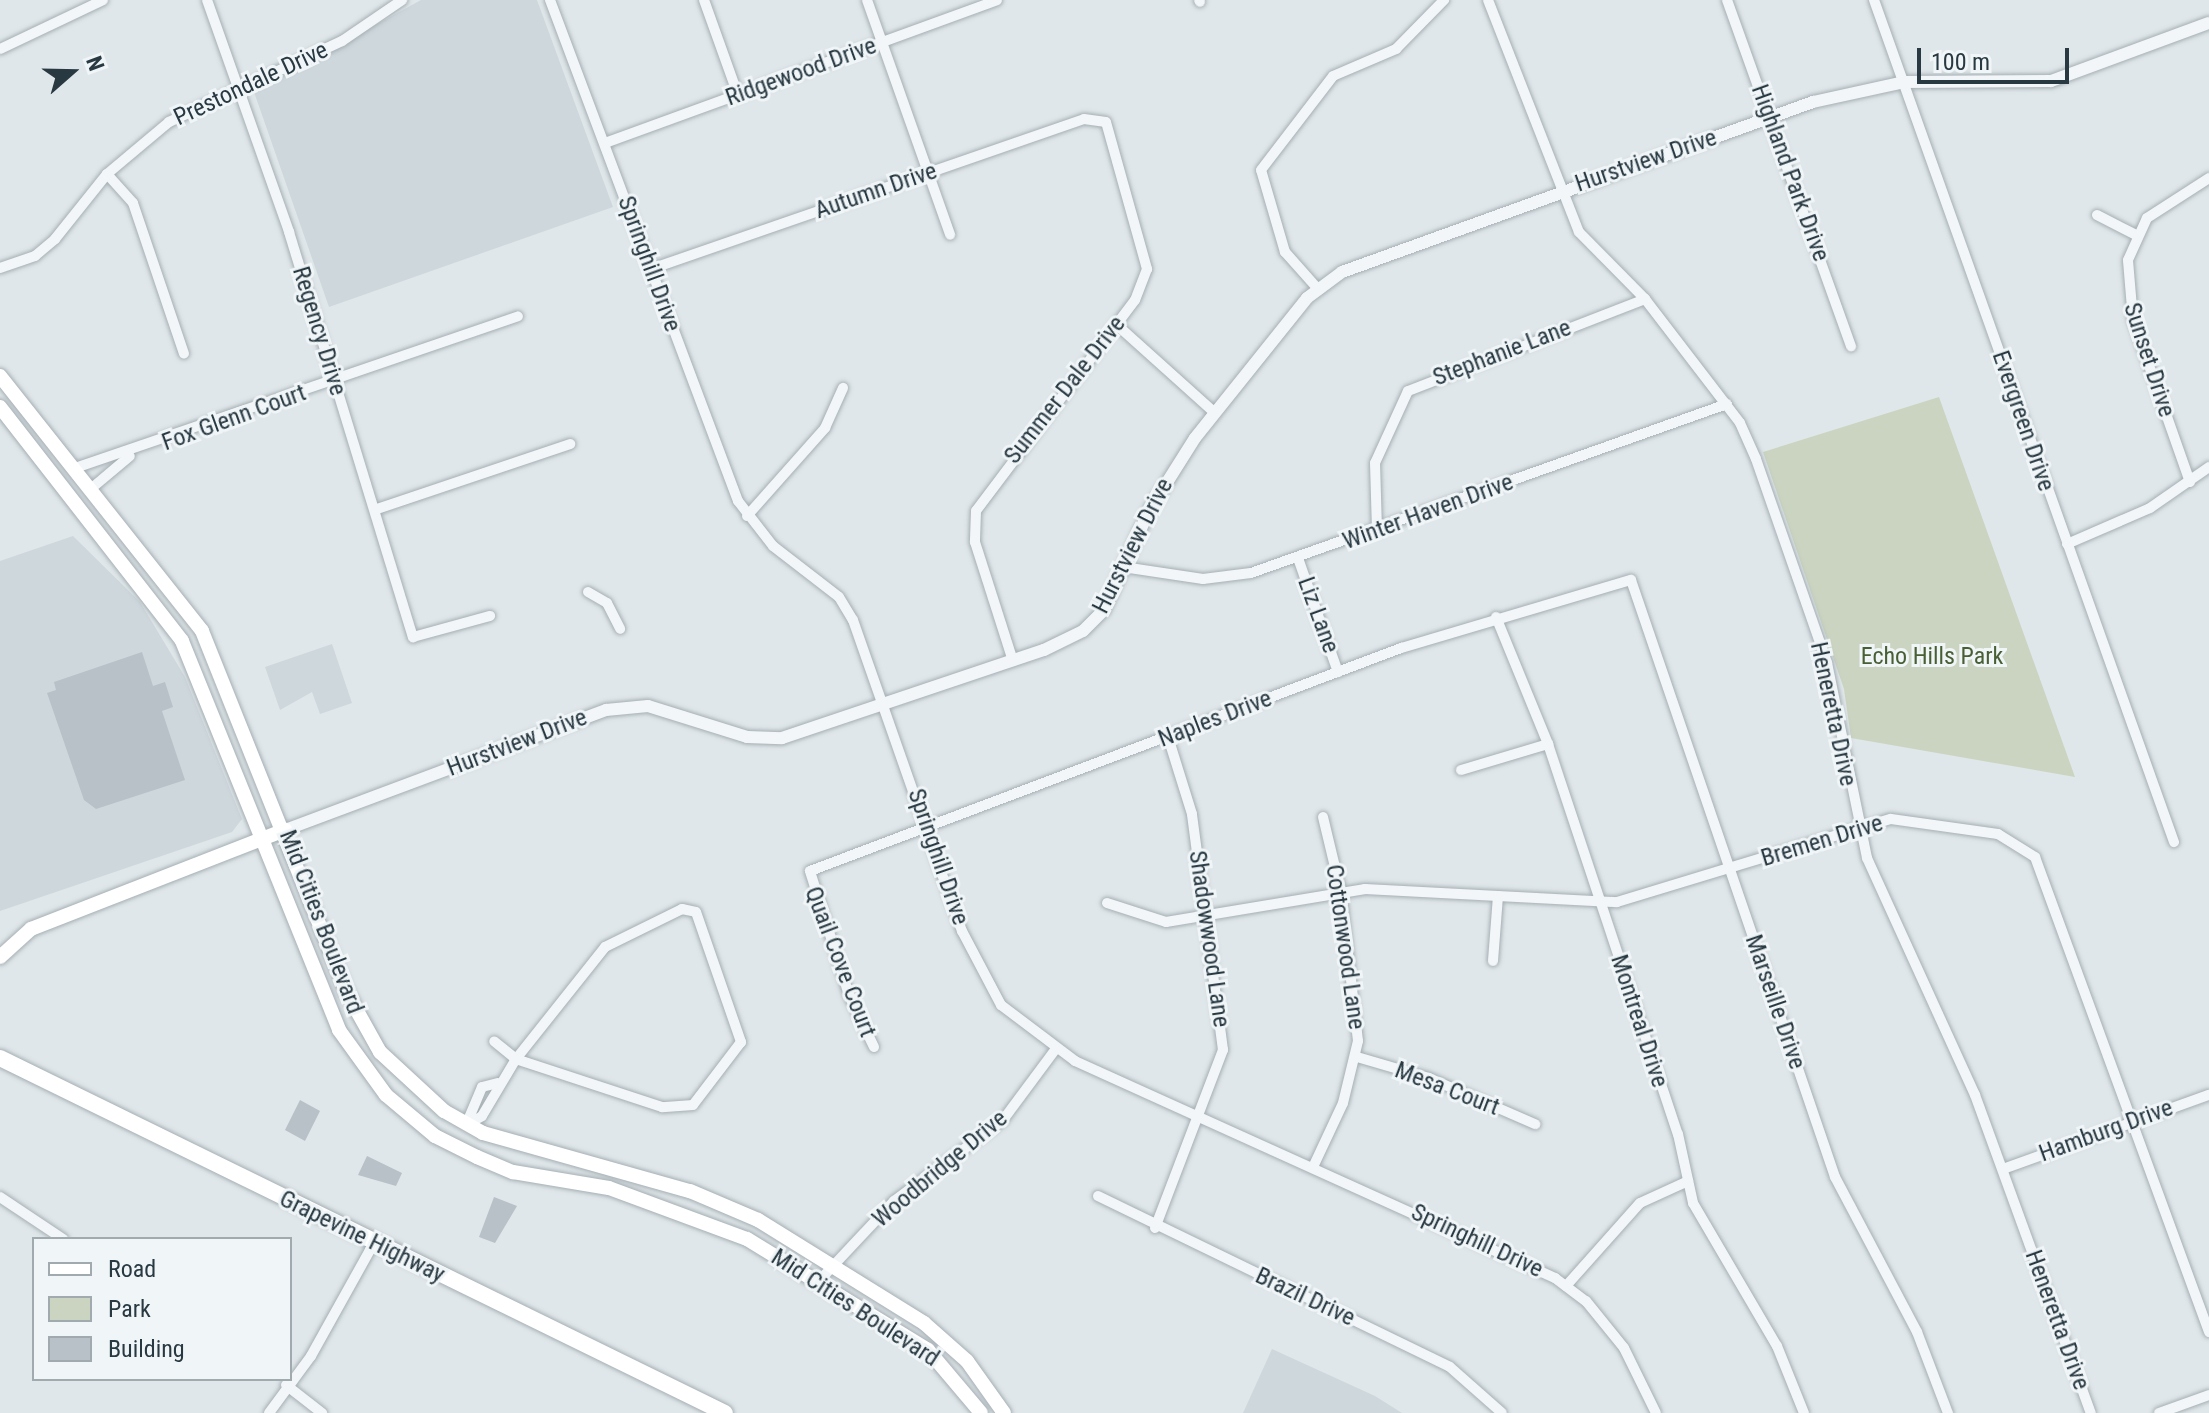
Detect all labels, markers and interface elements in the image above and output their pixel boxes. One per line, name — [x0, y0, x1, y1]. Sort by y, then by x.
street label: Ridgewood Drive — [722, 31, 880, 113]
north arrow — [32, 32, 112, 112]
scale bar — [1921, 32, 2073, 82]
street label: Prestondale Drive — [169, 36, 333, 132]
text: 100 m — [1931, 48, 1990, 76]
text: N — [81, 53, 109, 74]
street label: Highland Park Drive — [1745, 81, 1835, 265]
street label: Hurstview Drive — [1571, 123, 1721, 199]
street label: Autumn Drive — [811, 157, 941, 225]
street label: Springhill Drive — [611, 192, 687, 336]
street label: Regency Drive — [286, 263, 352, 399]
street label: Sunset Drive — [2117, 299, 2181, 421]
street label: Summer Dale Drive — [998, 310, 1132, 470]
street label: Stephanie Lane — [1429, 314, 1575, 392]
street label: Evergreen Drive — [1986, 347, 2060, 495]
street label: Fox Glenn Court — [158, 379, 310, 457]
street label: Winter Haven Drive — [1339, 468, 1517, 556]
street label: Hurstview Drive — [1087, 474, 1179, 618]
street label: Liz Lane — [1291, 573, 1345, 657]
street label: Heneretta Drive — [1804, 639, 1862, 789]
park label: Echo Hills Park — [1861, 643, 2003, 671]
street label: Naples Drive — [1154, 684, 1276, 754]
street label: Hurstview Drive — [443, 703, 591, 783]
street label: Springhill Drive — [901, 785, 975, 929]
street label: Bremen Drive — [1758, 809, 1886, 873]
street label: Mid Cities Boulevard — [273, 826, 369, 1018]
street label: Shadowwood Lane — [1182, 849, 1236, 1029]
street label: Cottonwood Lane — [1319, 863, 1371, 1031]
street label: Quail Cove Court — [798, 883, 882, 1041]
street label: Marseille Drive — [1739, 931, 1811, 1073]
street label: Montreal Drive — [1604, 951, 1674, 1091]
street label: Mesa Court — [1391, 1056, 1503, 1122]
street label: Hamburg Drive — [2035, 1093, 2177, 1169]
street label: Woodbridge Drive — [867, 1104, 1013, 1234]
street label: Grapevine Highway — [275, 1185, 449, 1289]
street label: Springhill Drive — [1407, 1198, 1547, 1284]
legend — [32, 1237, 292, 1381]
street label: Mid Cities Boulevard — [766, 1243, 944, 1373]
street label: Heneretta Drive — [2018, 1246, 2096, 1394]
text: Road — [108, 1255, 156, 1283]
street label: Brazil Drive — [1251, 1261, 1359, 1333]
text: Park — [108, 1295, 151, 1323]
text: Building — [108, 1335, 185, 1363]

